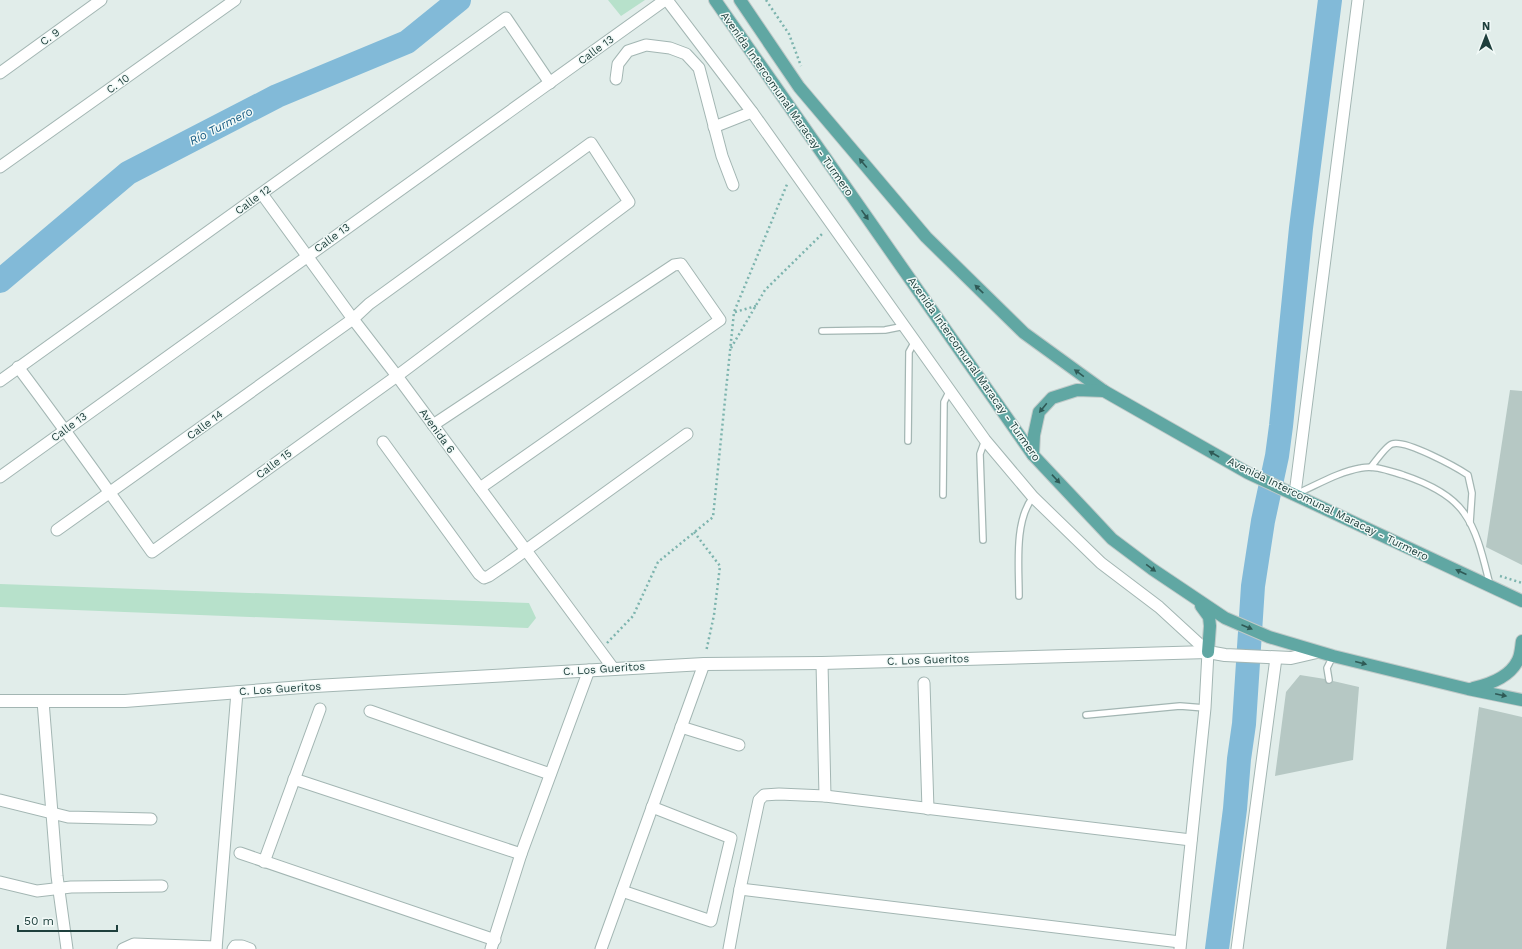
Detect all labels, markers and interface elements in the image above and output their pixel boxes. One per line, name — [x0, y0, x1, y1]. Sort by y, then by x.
street label: Avenida Intercomunal Maracay - Turmero — [718, 9, 856, 199]
north arrow — [1466, 16, 1506, 56]
text: N — [1482, 20, 1490, 33]
street label: C. 9 — [38, 25, 62, 48]
street label: Calle 13 — [576, 33, 616, 67]
street label: C. 10 — [104, 71, 132, 97]
water label: Río Turmero — [187, 104, 255, 148]
one-way arrow — [858, 158, 867, 168]
street label: Calle 12 — [233, 183, 273, 217]
one-way arrow — [861, 210, 869, 221]
street label: Calle 13 — [312, 221, 352, 255]
street label: Avenida Intercomunal Maracay - Turmero — [905, 274, 1043, 464]
one-way arrow — [974, 285, 984, 294]
one-way arrow — [1073, 368, 1084, 377]
one-way arrow — [1039, 403, 1047, 413]
street label: Avenida 6 — [416, 406, 458, 456]
street label: Calle 14 — [184, 407, 226, 442]
street label: Calle 13 — [49, 410, 89, 444]
street label: Calle 15 — [254, 447, 294, 481]
one-way arrow — [1208, 450, 1220, 457]
street label: Avenida Intercomunal Maracay - Turmero — [1226, 455, 1430, 563]
one-way arrow — [1051, 475, 1060, 484]
one-way arrow — [1145, 564, 1156, 572]
one-way arrow — [1456, 569, 1467, 575]
one-way arrow — [1242, 625, 1254, 631]
street label: C. Los Gueritos — [887, 652, 970, 668]
street label: C. Los Gueritos — [563, 660, 646, 678]
one-way arrow — [1354, 660, 1367, 666]
street label: C. Los Gueritos — [239, 680, 322, 698]
one-way arrow — [1495, 693, 1507, 699]
scale bar — [18, 907, 117, 933]
text: 50 m — [24, 914, 54, 928]

